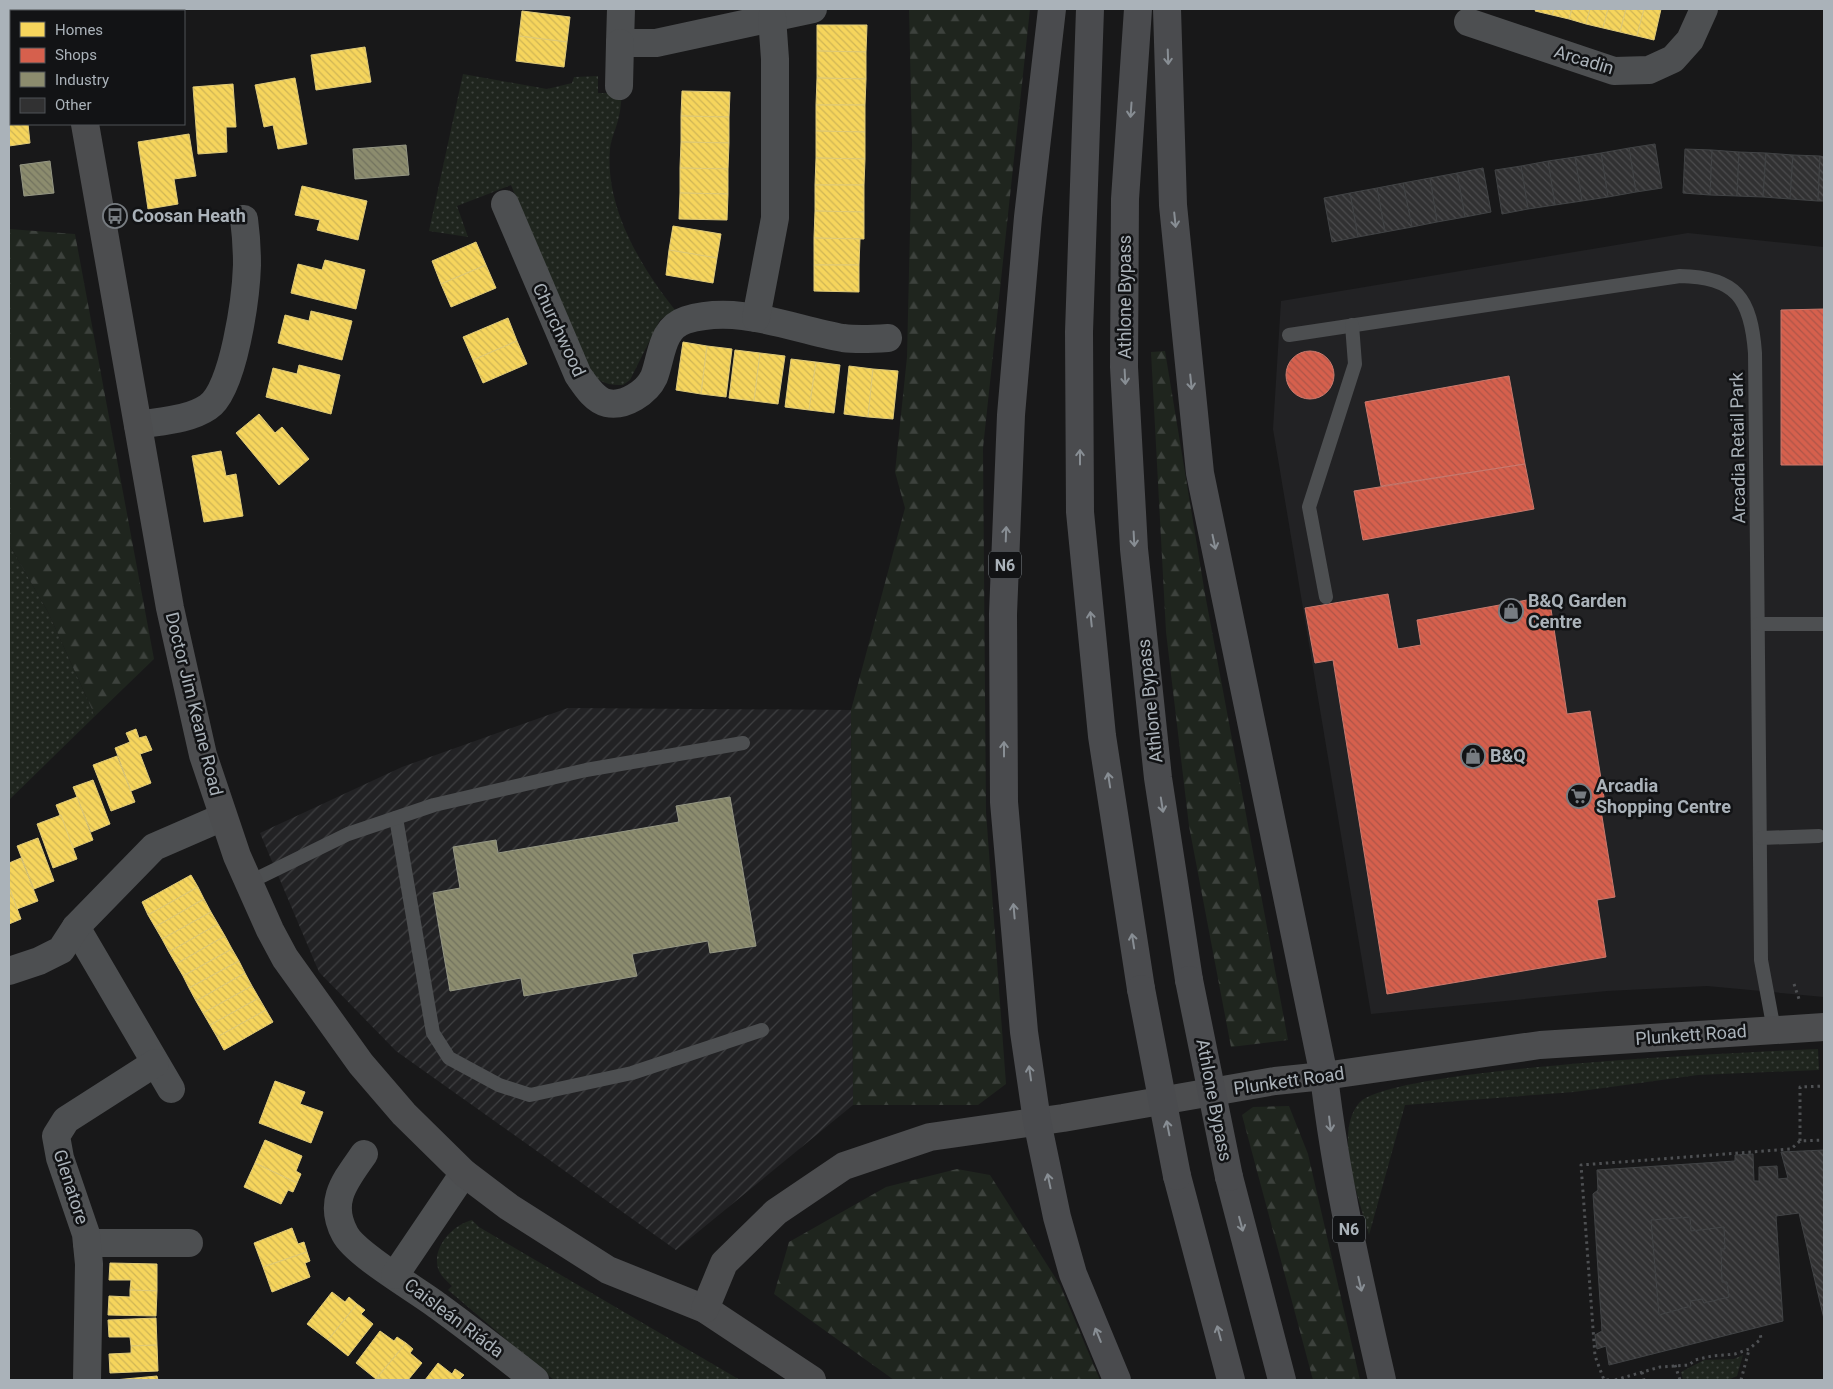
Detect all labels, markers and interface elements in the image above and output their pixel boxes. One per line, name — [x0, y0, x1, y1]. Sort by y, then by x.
legend — [10, 10, 185, 125]
text: Homes — [55, 21, 103, 39]
street label: Arcadin — [1552, 41, 1617, 79]
text: Shops — [55, 46, 97, 64]
one-way arrow — [1164, 49, 1173, 65]
text: Industry — [55, 71, 109, 89]
text: Other — [55, 96, 92, 114]
one-way arrow — [1127, 101, 1136, 117]
bus stop icon: Coosan Heath — [102, 203, 128, 229]
place label: Coosan Heath — [132, 205, 246, 226]
one-way arrow — [1170, 212, 1180, 228]
street label: Athlone Bypass — [1114, 235, 1135, 359]
street label: Churchwood — [529, 280, 590, 380]
one-way arrow — [1120, 368, 1130, 385]
street label: Arcadia Retail Park — [1726, 371, 1749, 524]
one-way arrow — [1186, 373, 1196, 389]
one-way arrow — [1075, 449, 1085, 466]
one-way arrow — [1002, 526, 1011, 542]
one-way arrow — [1129, 531, 1138, 547]
one-way arrow — [1210, 534, 1219, 550]
road number: N6 — [989, 552, 1021, 578]
place label: B&Q Garden Centre — [1528, 590, 1626, 632]
shop icon: B&Q Garden Centre — [1498, 598, 1524, 624]
street label: Doctor Jim Keane Road — [162, 610, 227, 798]
one-way arrow — [1086, 611, 1096, 627]
street label: Athlone Bypass — [1133, 638, 1166, 764]
one-way arrow — [999, 741, 1009, 758]
shop icon: B&Q — [1460, 743, 1486, 769]
place label: B&Q — [1490, 745, 1526, 766]
one-way arrow — [1104, 773, 1114, 789]
place label: Arcadia Shopping Centre — [1596, 775, 1731, 817]
supermarket icon: Arcadia Shopping Centre — [1566, 783, 1592, 809]
one-way arrow — [1158, 797, 1168, 813]
one-way arrow — [1009, 904, 1018, 920]
one-way arrow — [1128, 933, 1138, 949]
street label: Plunkett Road — [1635, 1020, 1747, 1049]
street label: Athlone Bypass — [1192, 1037, 1237, 1163]
street label: Plunkett Road — [1232, 1062, 1346, 1099]
one-way arrow — [1025, 1065, 1035, 1081]
one-way arrow — [1325, 1116, 1335, 1132]
one-way arrow — [1162, 1120, 1172, 1136]
street label: Glenatore — [50, 1147, 93, 1227]
one-way arrow — [1044, 1173, 1054, 1189]
one-way arrow — [1237, 1216, 1247, 1232]
road number: N6 — [1333, 1216, 1365, 1242]
street label: Caisleán Riáda — [401, 1274, 508, 1362]
one-way arrow — [1356, 1276, 1365, 1292]
one-way arrow — [1213, 1326, 1223, 1342]
one-way arrow — [1093, 1328, 1103, 1343]

